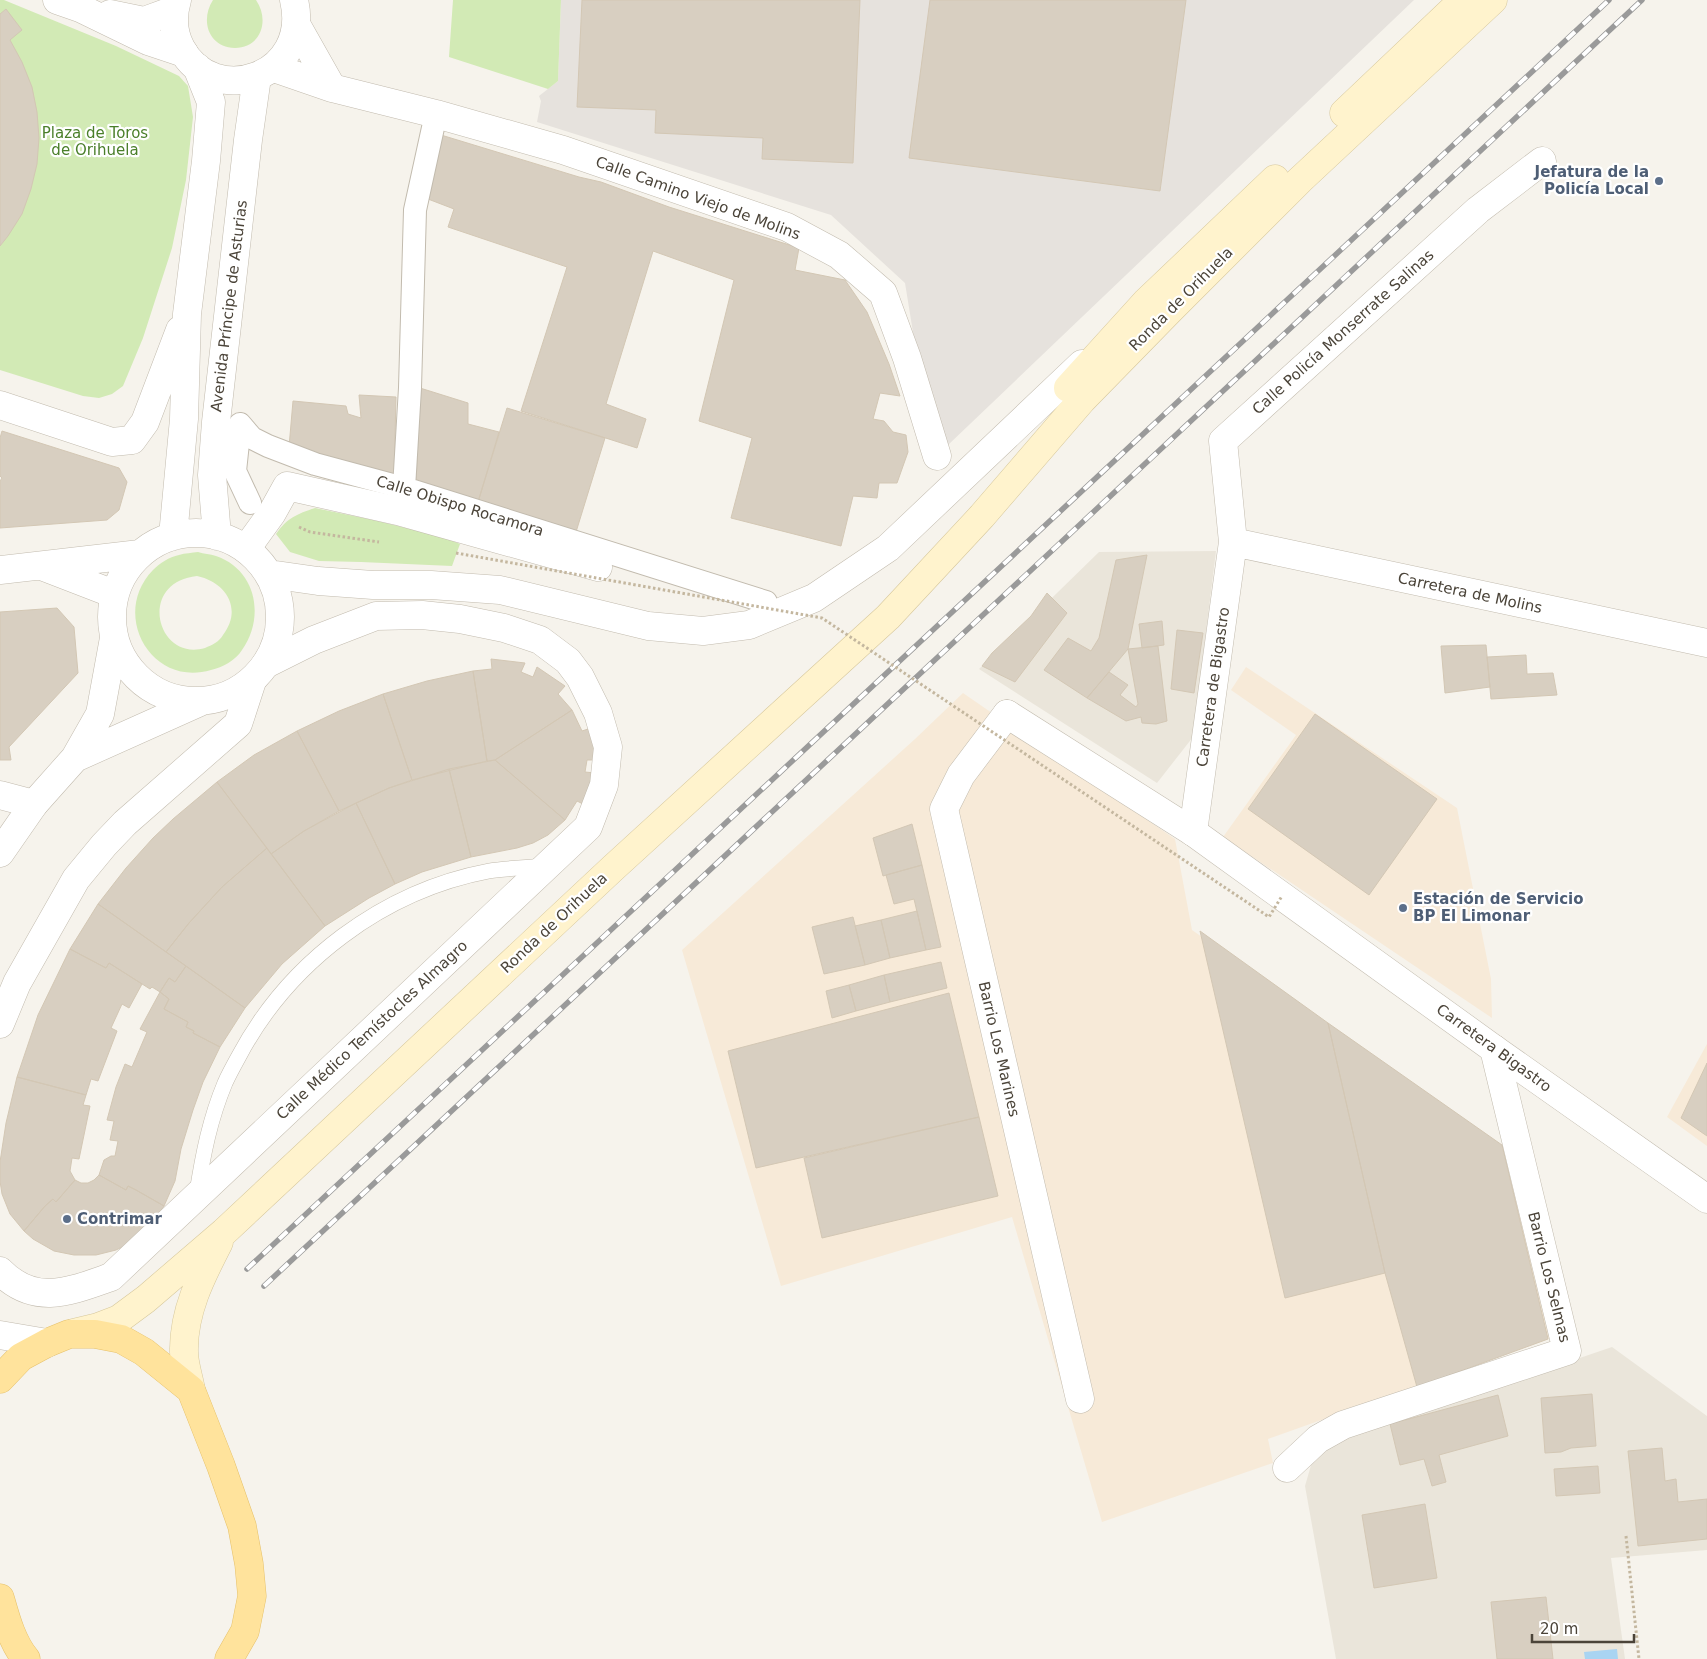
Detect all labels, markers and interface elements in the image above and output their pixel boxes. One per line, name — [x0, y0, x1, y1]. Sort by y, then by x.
park label: Plaza de Toros de Orihuela — [42, 124, 148, 159]
street label: Calle Camino Viejo de Molins — [593, 152, 803, 244]
place label: Jefatura de la Policía Local — [1534, 163, 1649, 198]
marker: Jefatura de la Policía Local — [1653, 175, 1665, 187]
street label: Avenida Príncipe de Asturias — [207, 199, 251, 413]
street label: Ronda de Orihuela — [1125, 243, 1237, 355]
street label: Calle Policía Monserrate Salinas — [1249, 246, 1438, 418]
street label: Calle Obispo Rocamora — [374, 472, 546, 540]
street label: Carretera de Molins — [1396, 569, 1544, 617]
street label: Carretera de Bigastro — [1193, 606, 1233, 768]
street label: Ronda de Orihuela — [497, 869, 611, 977]
place label: Estación de Servicio BP El Limonar — [1413, 890, 1583, 925]
marker: Estación de Servicio BP El Limonar — [1397, 902, 1409, 914]
street label: Calle Médico Temístocles Almagro — [273, 937, 471, 1123]
street label: Barrio Los Marines — [975, 979, 1023, 1119]
street label: Carretera Bigastro — [1433, 1000, 1555, 1096]
place label: Contrimar — [77, 1210, 162, 1228]
street label: Barrio Los Selmas — [1524, 1210, 1574, 1344]
marker: Contrimar — [61, 1213, 73, 1225]
scale bar — [1532, 1612, 1634, 1644]
text: 20 m — [1540, 1620, 1578, 1638]

